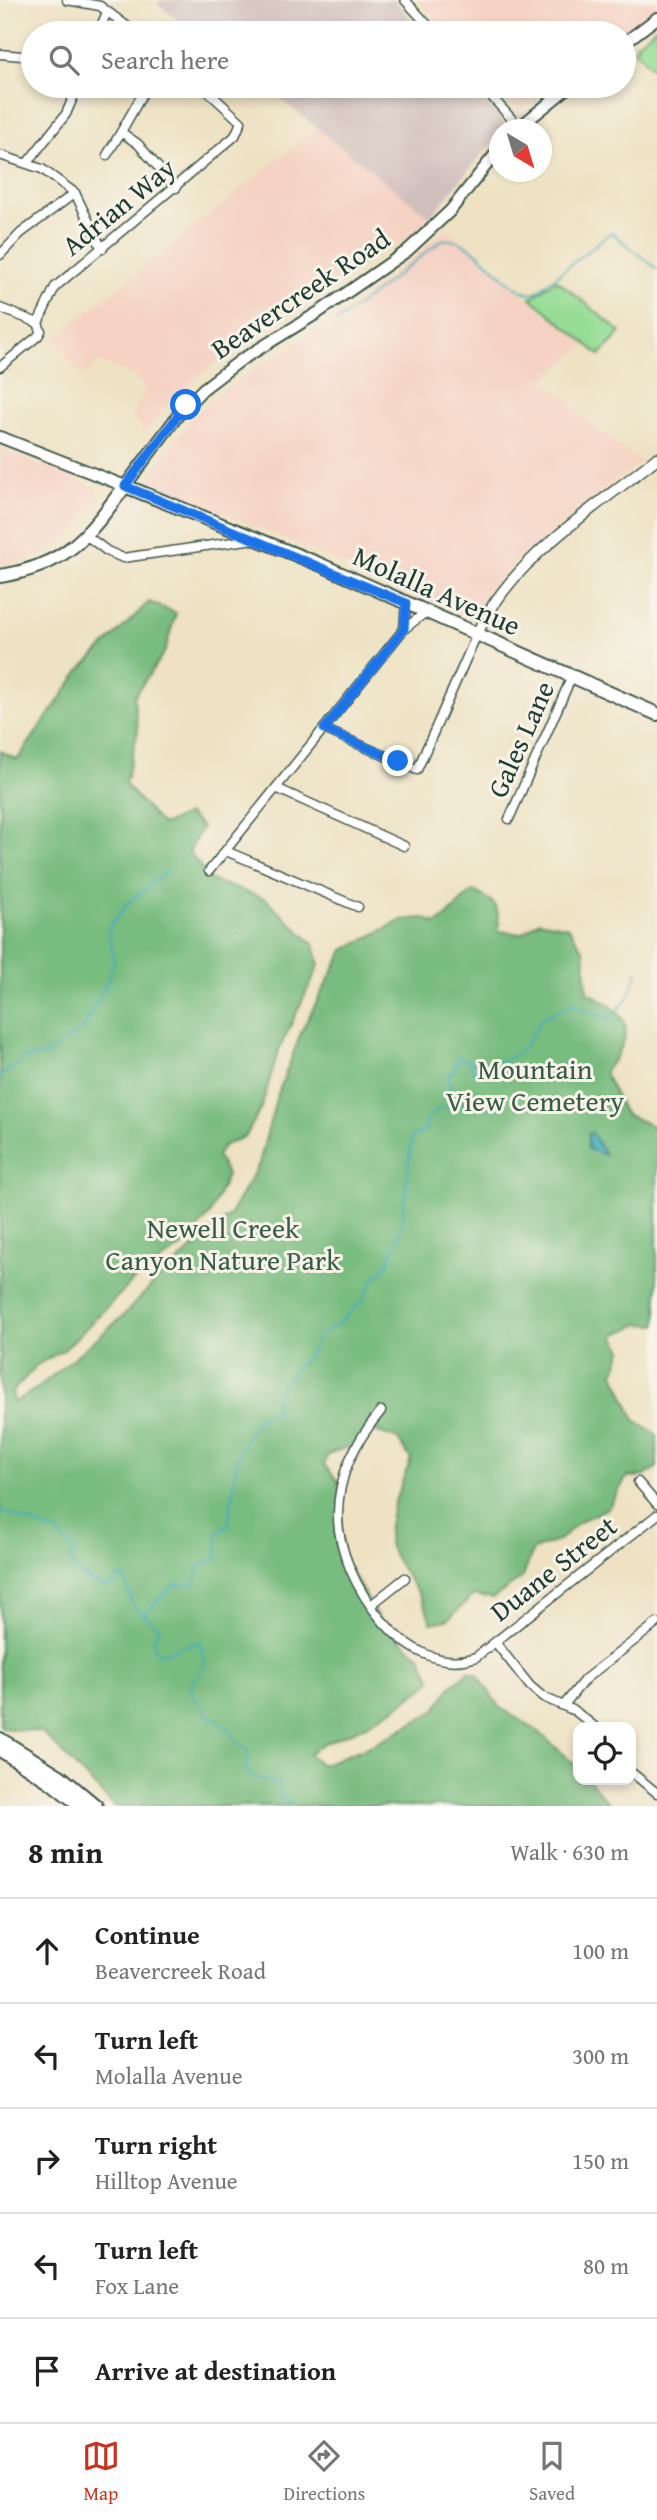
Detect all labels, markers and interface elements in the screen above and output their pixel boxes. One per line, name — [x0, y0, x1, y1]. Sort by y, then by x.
search box — [21, 21, 636, 98]
text: Search here — [101, 40, 229, 79]
icon: search — [45, 41, 83, 79]
north arrow — [489, 119, 552, 182]
street label: Adrian Way — [52, 147, 184, 265]
street label: Beavercreek Road — [202, 218, 398, 368]
route start — [170, 389, 201, 420]
street label: Molalla Avenue — [347, 535, 527, 645]
street label: Gales Lane — [476, 674, 564, 804]
route end — [382, 745, 413, 776]
park label: Mountain View Cemetery — [446, 1048, 624, 1121]
park label: Newell Creek Canyon Nature Park — [106, 1207, 341, 1280]
street label: Duane Street — [481, 1505, 625, 1631]
map controls — [573, 1722, 636, 1785]
button: locate — [573, 1722, 636, 1785]
text: 8 min — [28, 1830, 103, 1874]
text: Walk · 630 m — [510, 1835, 629, 1868]
text: Continue — [95, 1915, 200, 1954]
icon: ahead — [28, 1932, 66, 1970]
text: 100 m — [572, 1934, 629, 1967]
text: Beavercreek Road — [95, 1954, 266, 1987]
text: Turn left — [95, 2020, 198, 2059]
icon: left — [28, 2037, 66, 2075]
text: 300 m — [572, 2039, 629, 2072]
text: Molalla Avenue — [95, 2059, 242, 2092]
text: Turn right — [95, 2125, 217, 2164]
icon: right — [28, 2142, 66, 2180]
text: 150 m — [572, 2144, 629, 2177]
text: Hilltop Avenue — [95, 2164, 238, 2197]
text: Turn left — [95, 2230, 198, 2269]
icon: left — [28, 2247, 66, 2285]
text: 80 m — [583, 2249, 629, 2282]
text: Fox Lane — [95, 2269, 179, 2302]
text: Arrive at destination — [95, 2351, 336, 2390]
icon: arrive — [28, 2352, 66, 2390]
tab: Map — [82, 2437, 120, 2507]
tab: Directions — [284, 2437, 365, 2507]
tab: Saved — [529, 2437, 575, 2507]

